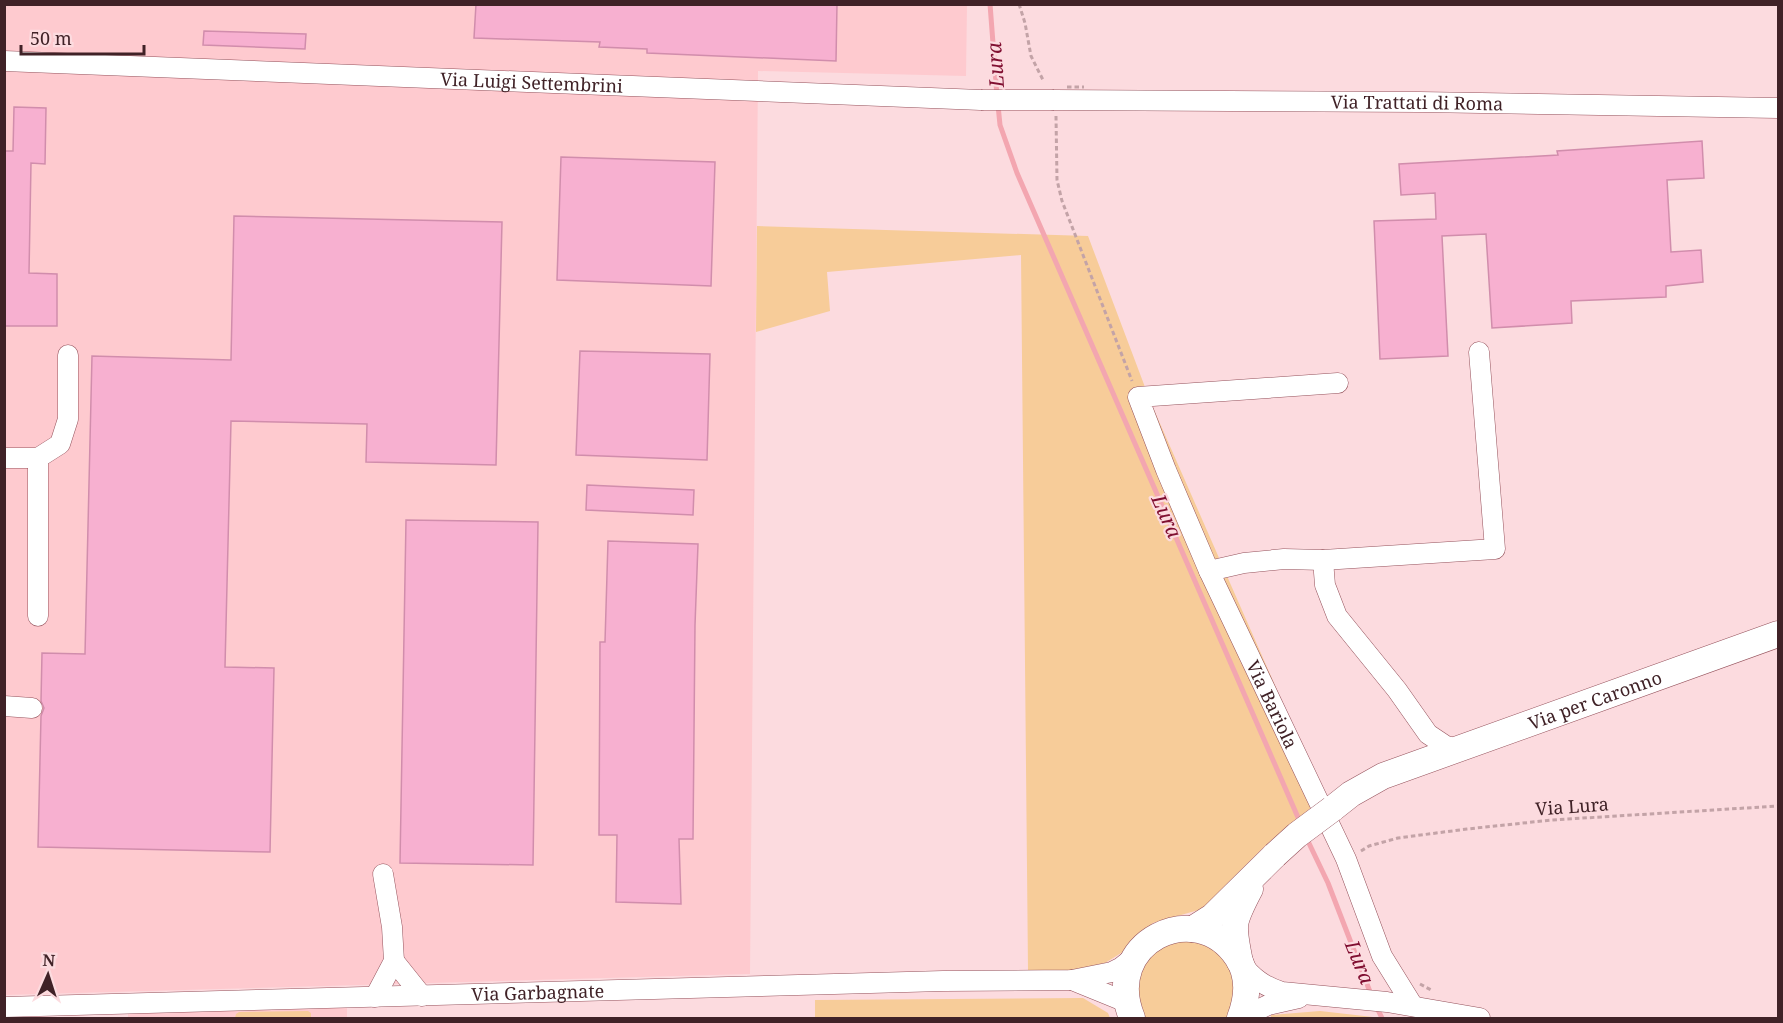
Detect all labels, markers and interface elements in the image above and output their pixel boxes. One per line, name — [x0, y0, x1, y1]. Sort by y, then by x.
scale bar — [21, 18, 144, 56]
text: 50 m — [30, 26, 72, 50]
water label: Lura — [980, 41, 1010, 89]
street label: Via Luigi Settembrini — [440, 66, 624, 98]
street label: Via Trattati di Roma — [1331, 90, 1503, 115]
water label: Lura — [1145, 489, 1189, 542]
street label: Via Bariola — [1241, 656, 1304, 752]
street label: Via per Caronno — [1525, 665, 1665, 735]
street label: Via Lura — [1534, 791, 1610, 821]
water label: Lura — [1339, 935, 1381, 988]
north arrow — [18, 945, 78, 1005]
text: N — [42, 949, 56, 971]
street label: Via Garbagnate — [471, 978, 605, 1006]

